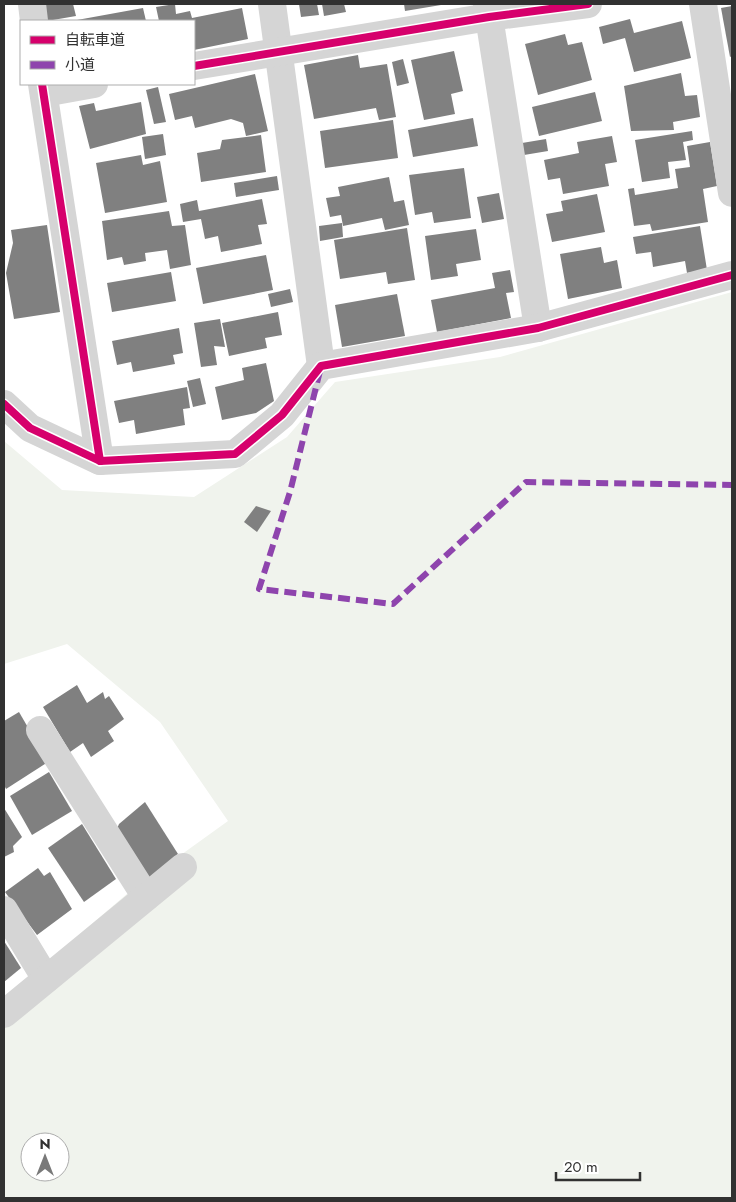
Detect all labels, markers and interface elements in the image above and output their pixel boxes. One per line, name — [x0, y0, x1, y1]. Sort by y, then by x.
legend — [20, 20, 195, 85]
text: 自転車道 — [65, 29, 125, 51]
text: 小道 — [65, 54, 95, 76]
north arrow — [20, 1132, 70, 1182]
text: N — [39, 1134, 51, 1154]
scale bar — [556, 1150, 640, 1182]
text: 20 m — [564, 1156, 598, 1178]

